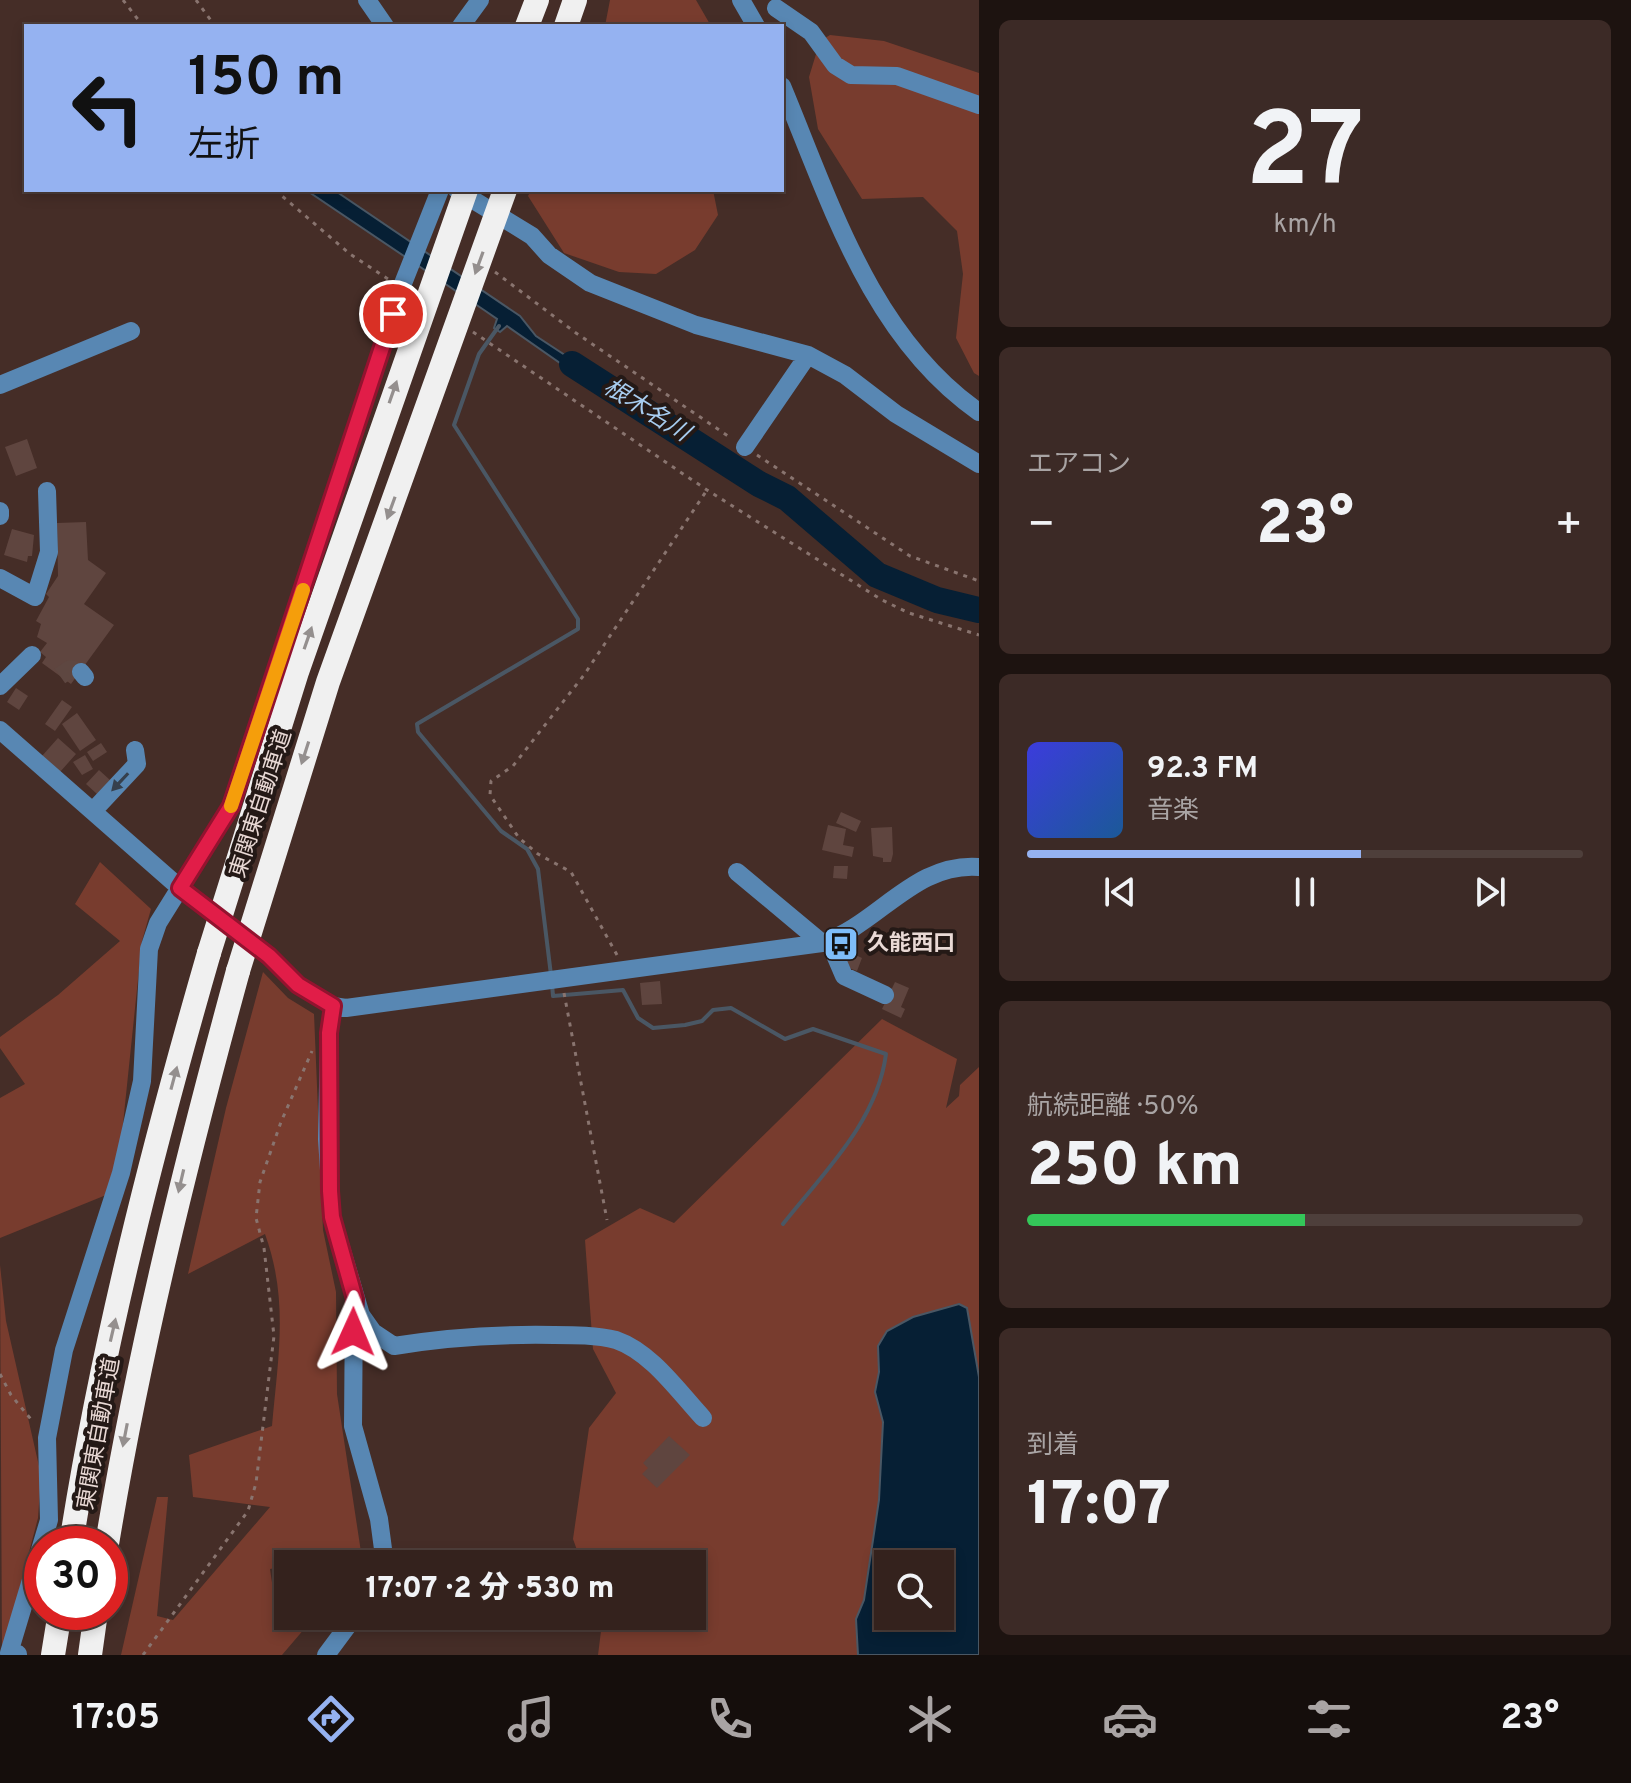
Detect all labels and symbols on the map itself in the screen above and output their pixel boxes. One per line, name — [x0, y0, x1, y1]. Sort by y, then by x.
one-way arrow — [472, 252, 485, 276]
pin — [359, 280, 427, 348]
water label: 根木名川 — [597, 373, 697, 451]
one-way arrow — [387, 380, 399, 404]
one-way arrow — [384, 496, 397, 520]
one-way arrow — [303, 626, 315, 650]
street label: 東関東自動車道 — [225, 727, 299, 881]
one-way arrow — [298, 742, 310, 766]
one-way arrow — [111, 772, 129, 791]
bus stop icon: 久能西口 — [822, 925, 860, 963]
place label: 久能西口 — [867, 931, 955, 958]
one-way arrow — [168, 1065, 181, 1089]
one-way arrow — [174, 1169, 187, 1194]
position arrow — [311, 1290, 395, 1374]
one-way arrow — [108, 1318, 120, 1343]
street label: 東関東自動車道 — [73, 1356, 127, 1512]
one-way arrow — [119, 1423, 131, 1448]
speed limit sign: 30 — [24, 1526, 128, 1630]

